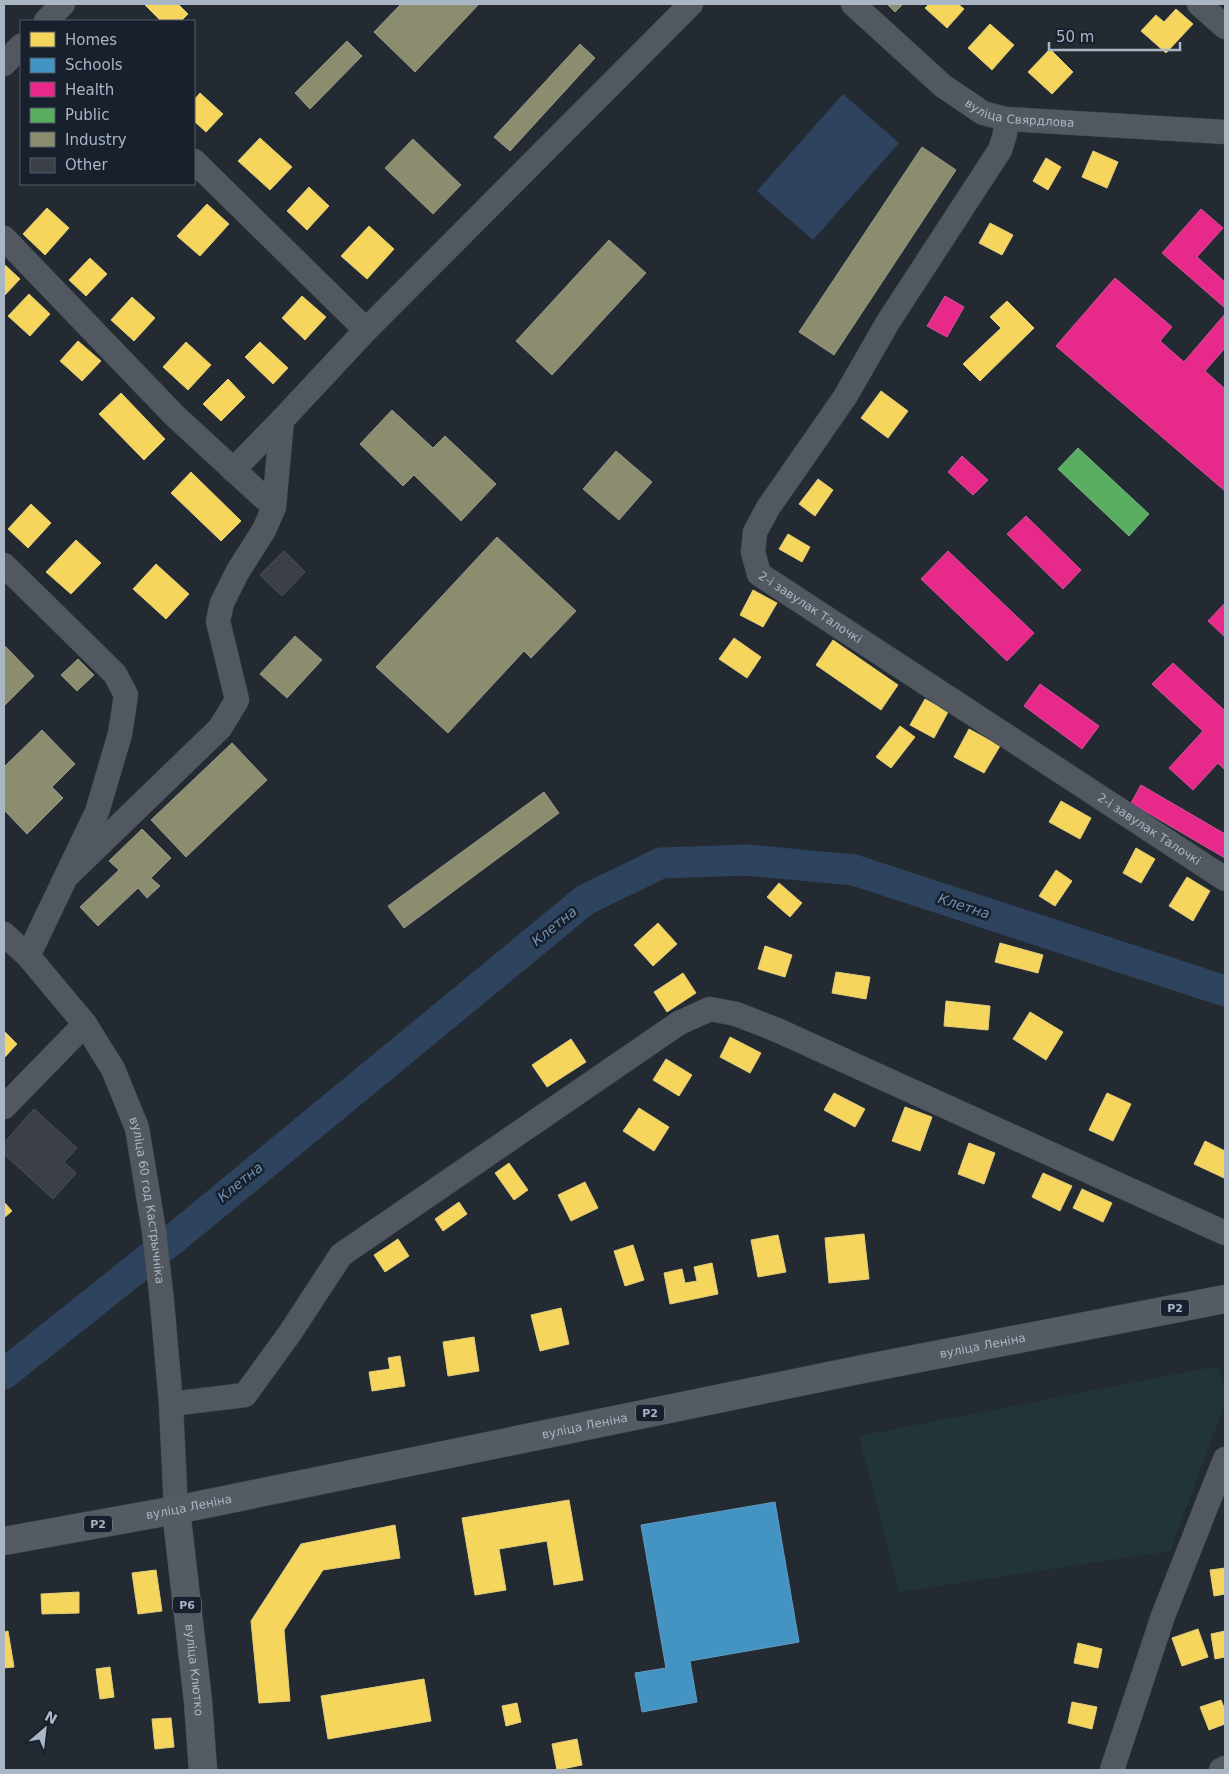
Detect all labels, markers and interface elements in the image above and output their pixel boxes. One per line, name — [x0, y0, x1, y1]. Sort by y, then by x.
legend — [20, 20, 195, 185]
scale bar — [1049, 20, 1180, 52]
text: 50 m — [1056, 28, 1094, 46]
text: Homes — [65, 31, 117, 49]
text: Schools — [65, 56, 123, 74]
text: Health — [65, 81, 114, 99]
street label: вуліца Свярдлова — [962, 96, 1075, 130]
text: Public — [65, 106, 109, 124]
text: Industry — [65, 131, 127, 149]
text: Other — [65, 156, 108, 174]
street label: 2-і завулак Талочкі — [756, 569, 865, 646]
street label: 2-і завулак Талочкі — [1095, 790, 1203, 868]
water label: Клетна — [936, 890, 992, 922]
water label: Клетна — [528, 903, 580, 949]
street label: вуліца 60 год Кастрычніка — [126, 1115, 167, 1285]
water label: Клетна — [214, 1159, 266, 1205]
road number: Р2 — [1161, 1300, 1189, 1316]
street label: вуліца Леніна — [938, 1331, 1027, 1361]
road number: Р2 — [636, 1405, 664, 1422]
street label: вуліца Леніна — [540, 1410, 629, 1442]
street label: вуліца Леніна — [145, 1492, 233, 1522]
road number: Р2 — [84, 1516, 112, 1532]
road number: Р6 — [173, 1596, 201, 1614]
street label: вуліца Клютко — [182, 1623, 206, 1716]
north arrow — [20, 1704, 70, 1754]
text: N — [42, 1708, 60, 1727]

